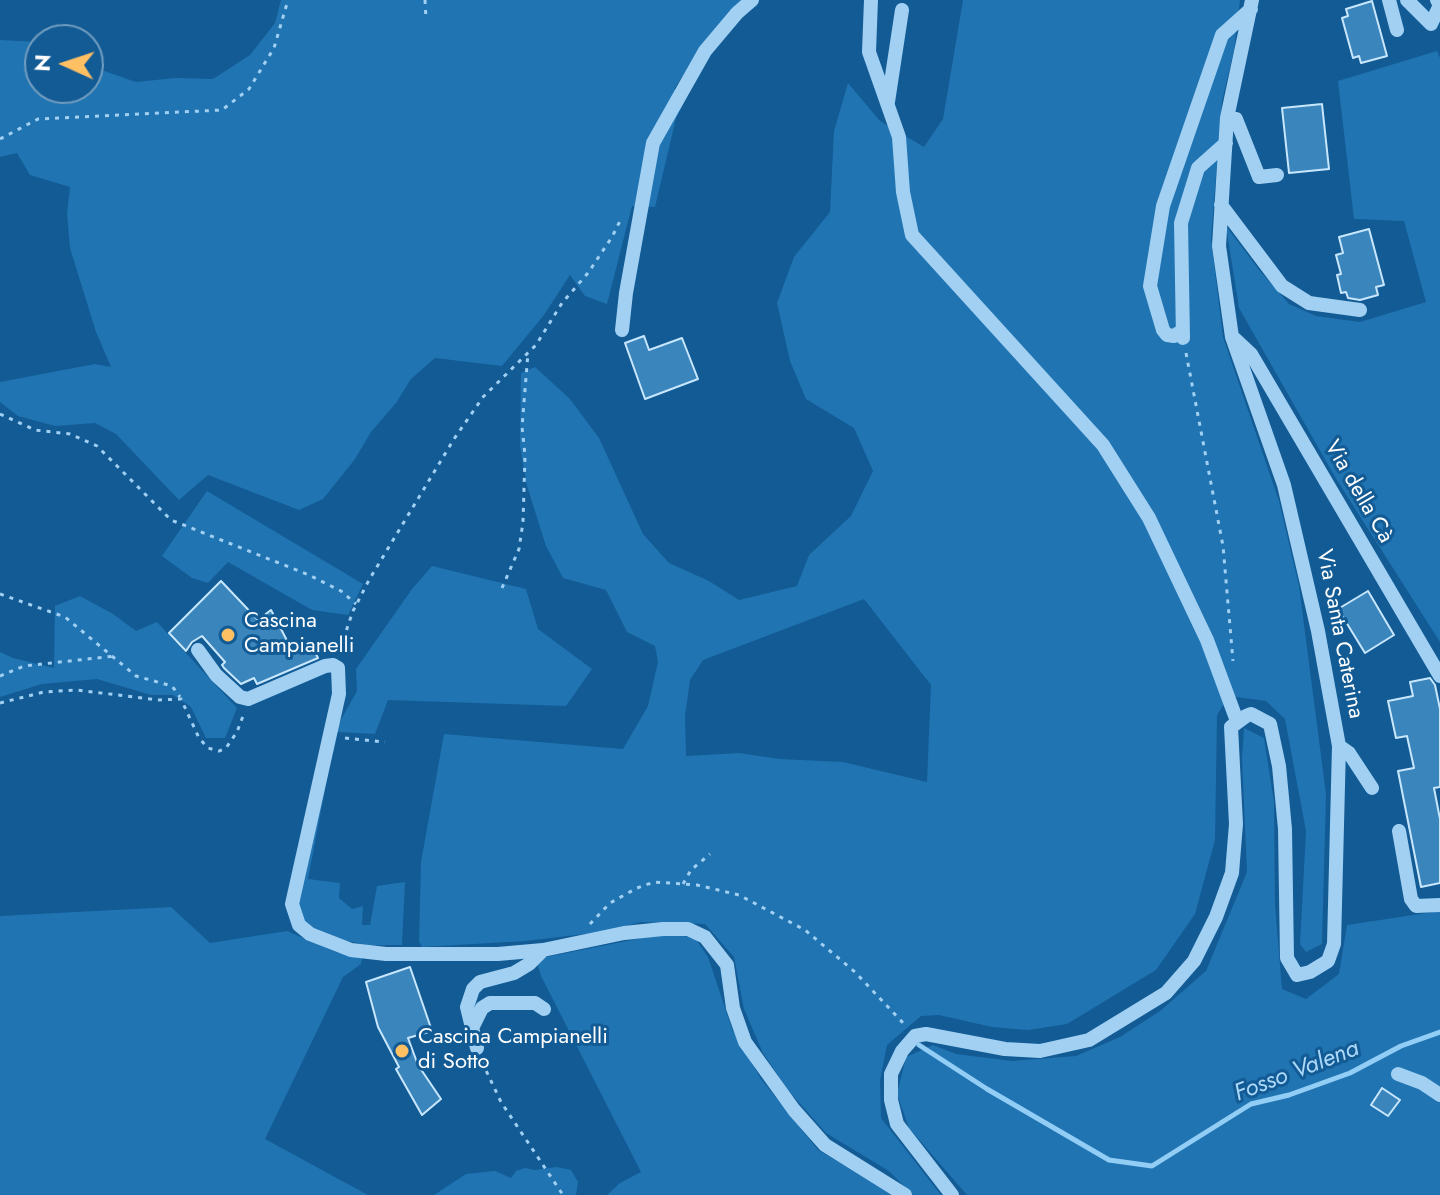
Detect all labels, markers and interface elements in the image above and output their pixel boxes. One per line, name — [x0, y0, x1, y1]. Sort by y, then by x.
north arrow — [24, 24, 104, 104]
text: N — [26, 53, 58, 72]
street label: Via della Cà — [1318, 436, 1398, 548]
street label: Via Santa Caterina — [1310, 547, 1368, 721]
place label: Cascina Campianelli — [244, 609, 354, 660]
marker: Cascina Campianelli — [219, 626, 237, 644]
place label: Cascina Campianelli di Sotto — [418, 1025, 608, 1076]
water label: Fosso Valena — [1230, 1035, 1364, 1109]
marker: Cascina Campianelli di Sotto — [393, 1042, 411, 1060]

